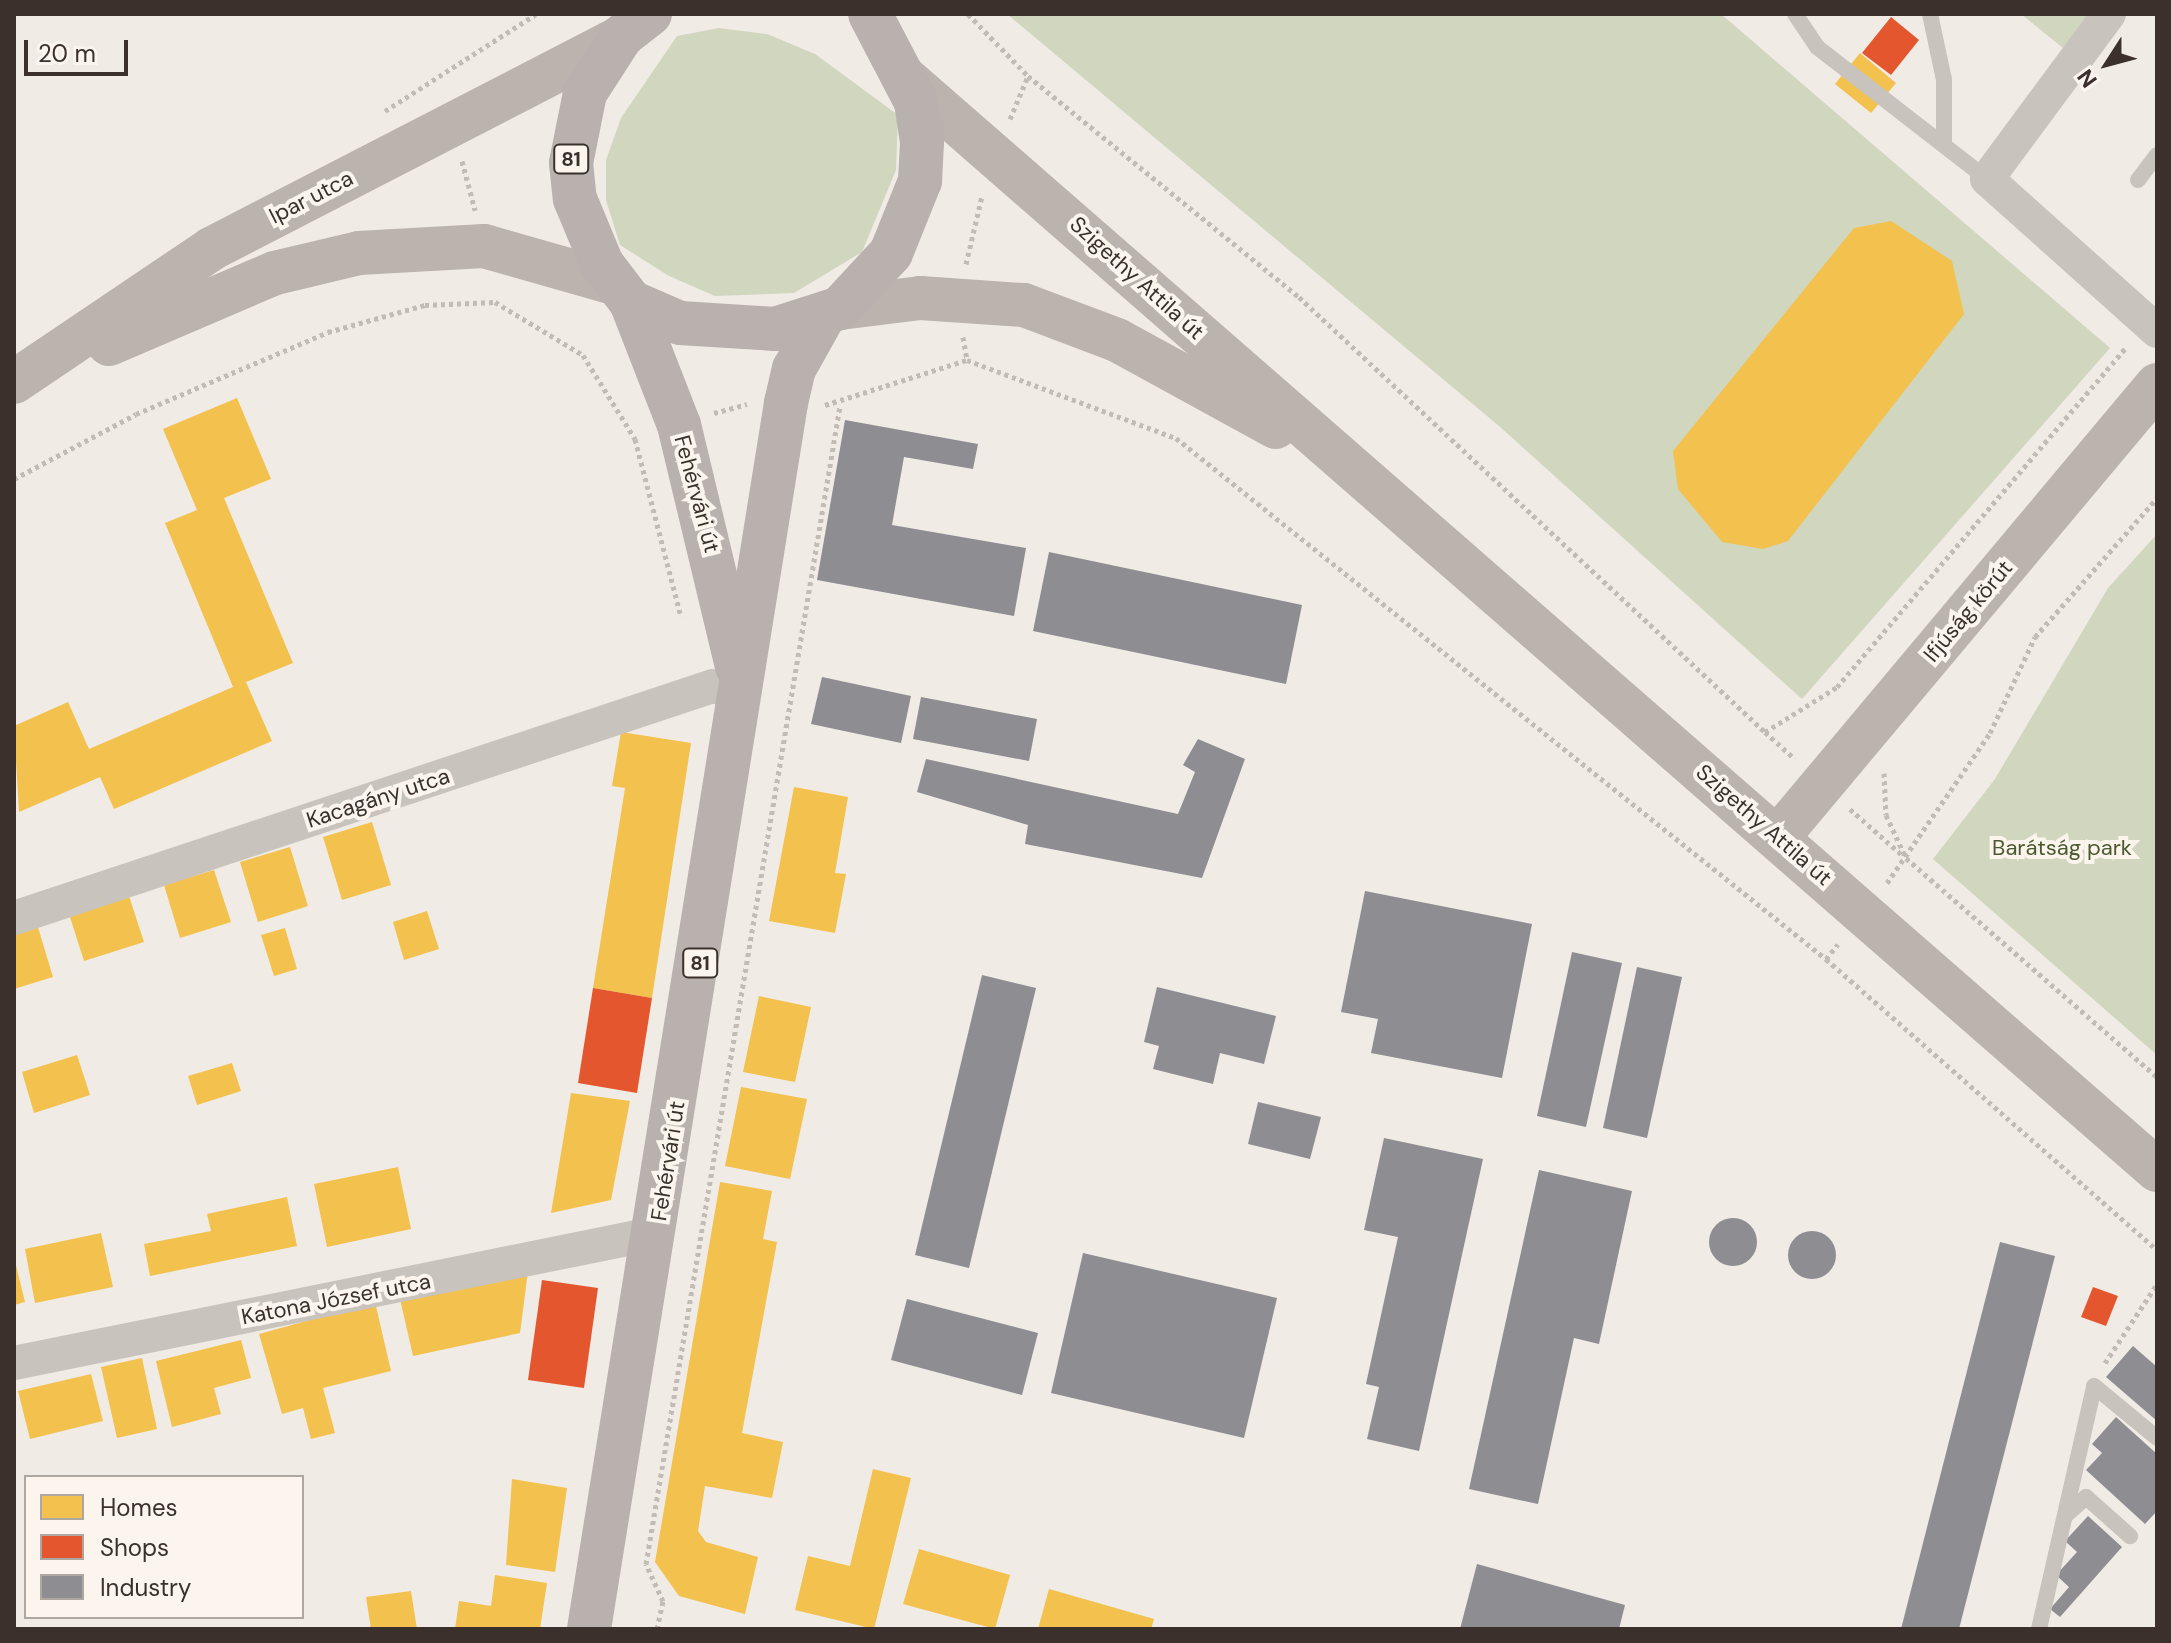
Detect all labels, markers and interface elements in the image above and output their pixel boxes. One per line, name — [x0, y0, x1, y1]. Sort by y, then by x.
scale bar — [28, 24, 132, 74]
north arrow — [2067, 24, 2147, 104]
text: 20 m — [38, 38, 96, 69]
text: N — [2071, 63, 2104, 93]
road number: 81 — [553, 143, 589, 175]
street label: Ipar utca — [265, 165, 357, 229]
street label: Szigethy Attila út — [1065, 211, 1209, 345]
street label: Fehérvári út — [669, 432, 725, 556]
street label: Ifjúság körút — [1918, 555, 2018, 667]
street label: Szigethy Attila út — [1691, 759, 1837, 891]
street label: Kacagány utca — [303, 762, 453, 834]
park label: Barátság park — [1992, 835, 2132, 861]
road number: 81 — [682, 947, 718, 979]
street label: Fehérvári út — [646, 1099, 690, 1223]
street label: Katona József utca — [239, 1268, 433, 1330]
legend — [24, 1475, 304, 1619]
text: Homes — [100, 1492, 178, 1523]
text: Shops — [100, 1532, 169, 1563]
text: Industry — [100, 1572, 191, 1603]

